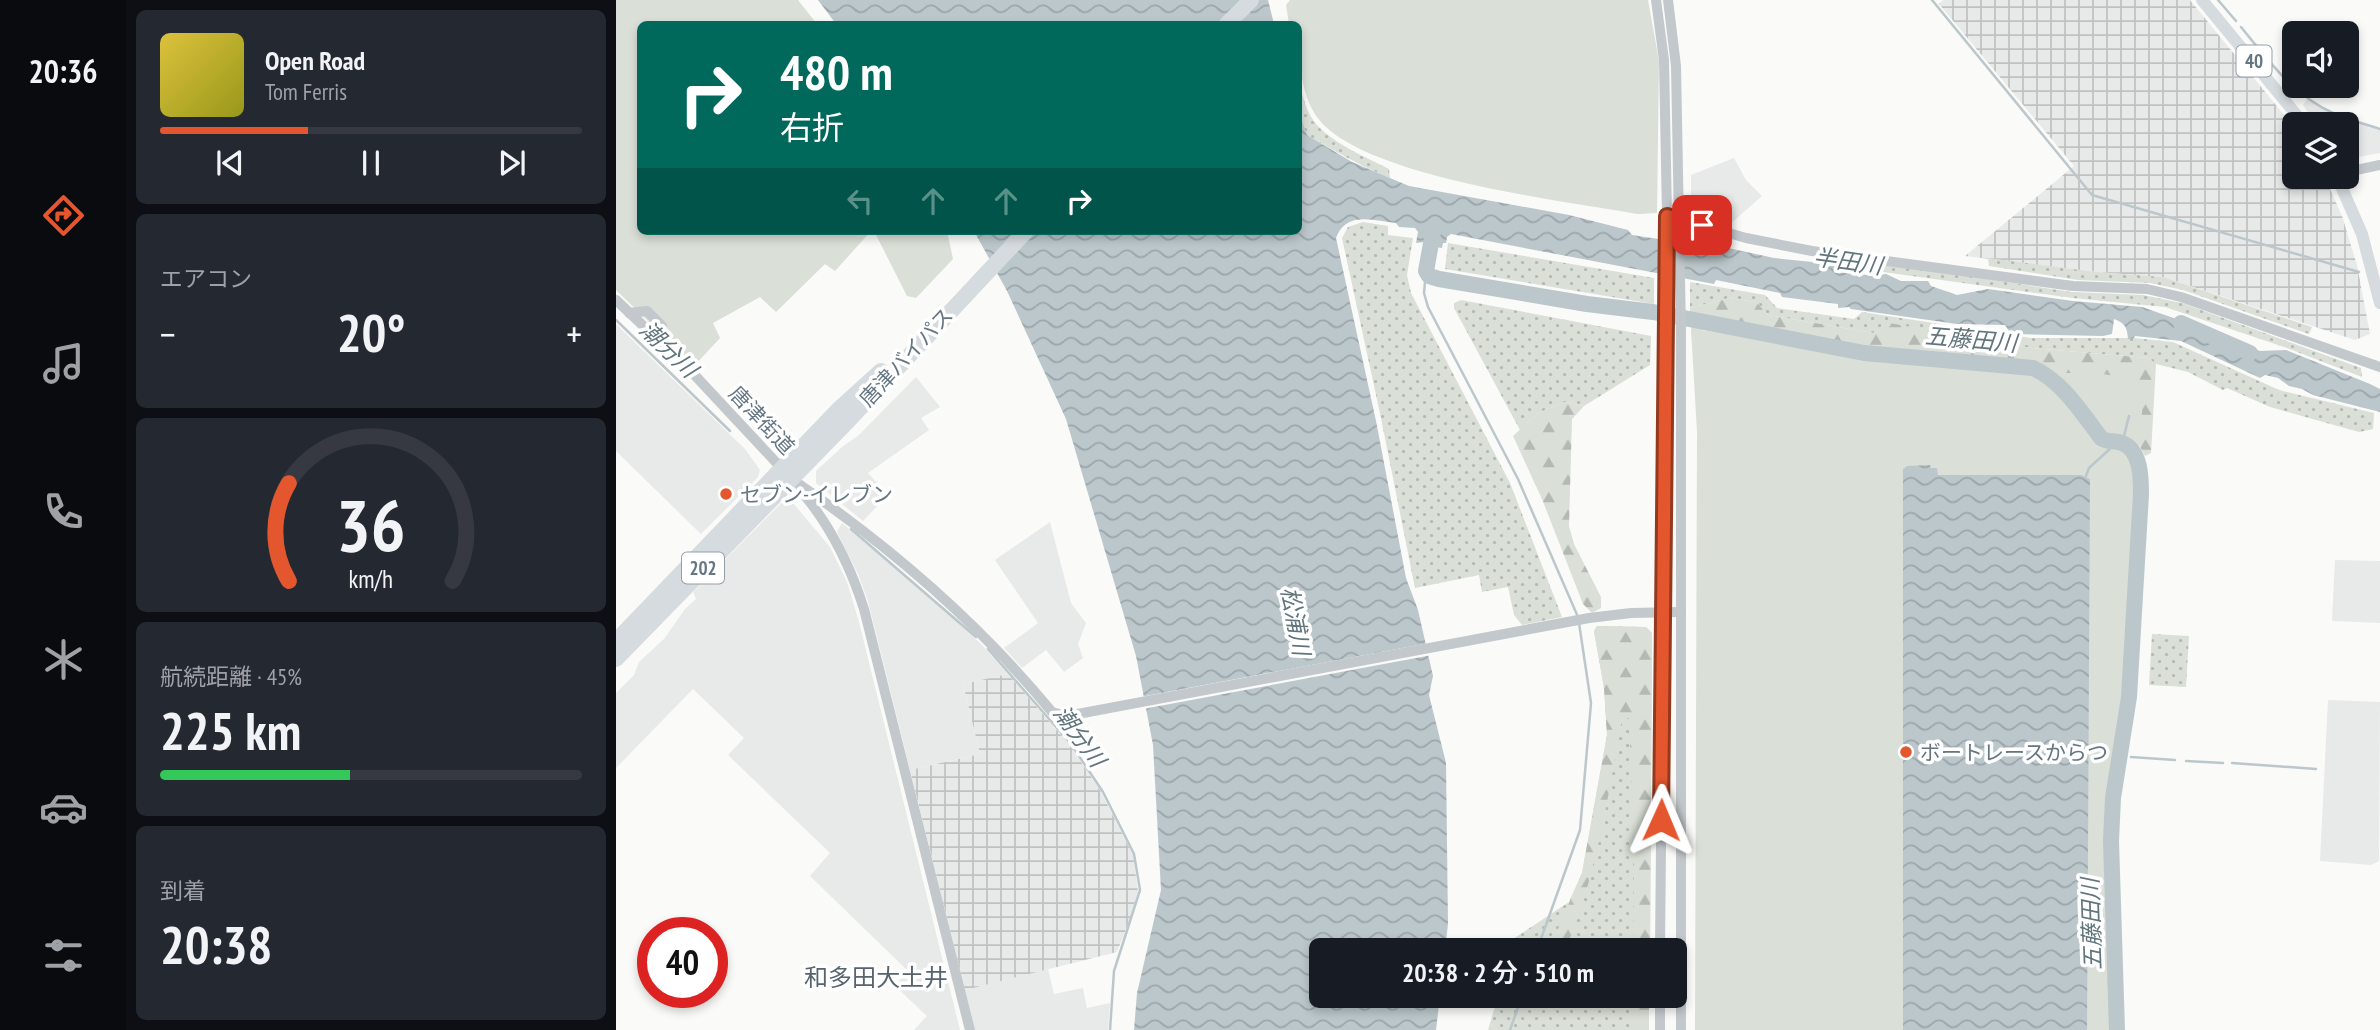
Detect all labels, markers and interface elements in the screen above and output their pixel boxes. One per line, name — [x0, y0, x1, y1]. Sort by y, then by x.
map controls — [2282, 21, 2359, 189]
button: sound — [2282, 21, 2359, 98]
text: 480 m — [780, 40, 893, 104]
text: Open Road — [265, 44, 365, 77]
road number: 40 — [2236, 45, 2272, 76]
icon: right — [665, 49, 756, 140]
text: 20:36 — [28, 50, 98, 92]
text: Tom Ferris — [265, 77, 347, 106]
text: 右折 — [780, 106, 844, 148]
button: layers — [2282, 112, 2359, 189]
icon: previous — [211, 144, 249, 182]
icon: pause — [352, 144, 390, 182]
icon: next — [493, 144, 531, 182]
icon: left — [841, 182, 879, 220]
icon: ahead — [914, 182, 952, 220]
icon: ahead — [987, 182, 1025, 220]
icon: right — [1060, 182, 1098, 220]
icon: directions — [39, 191, 88, 240]
pin — [1672, 195, 1732, 255]
icon: arrive — [1683, 206, 1721, 244]
water label: 半田川 — [1812, 242, 1887, 281]
text: エアコン — [160, 264, 252, 293]
text: 20° — [337, 299, 405, 366]
street label: 唐津バイパス — [853, 302, 959, 412]
text: − — [160, 309, 176, 358]
text: + — [566, 309, 582, 358]
water label: 潮分川 — [634, 315, 706, 385]
water label: 五藤田川 — [1924, 321, 2021, 358]
icon: music — [39, 339, 88, 388]
street label: 唐津街道 — [723, 380, 801, 460]
text: 36 — [336, 477, 406, 571]
place label: セブン-イレブン — [740, 481, 893, 508]
marker: セブン-イレブン — [718, 486, 734, 502]
icon: phone — [39, 487, 88, 536]
road number: 202 — [682, 552, 724, 583]
text: km/h — [349, 563, 393, 595]
water label: 松浦川 — [1275, 584, 1317, 661]
icon: climate — [39, 635, 88, 684]
text: 航続距離 · 45% — [160, 662, 302, 691]
text: 225 km — [160, 697, 301, 764]
water label: 潮分川 — [1048, 700, 1114, 775]
place label: ボートレースからつ — [1920, 739, 2108, 766]
marker: ボートレースからつ — [1898, 744, 1914, 760]
icon: car — [39, 783, 88, 832]
position arrow — [1624, 783, 1698, 857]
water label: 五藤田川 — [2075, 875, 2107, 970]
text: 到着 — [160, 876, 206, 905]
text: 20:38 — [160, 911, 272, 978]
speed limit sign: 40 — [637, 917, 728, 1008]
icon: filters — [39, 931, 88, 980]
text: 20:38 · 2 分 · 510 m — [1402, 956, 1594, 989]
district label: 和多田大土井 — [804, 962, 948, 993]

